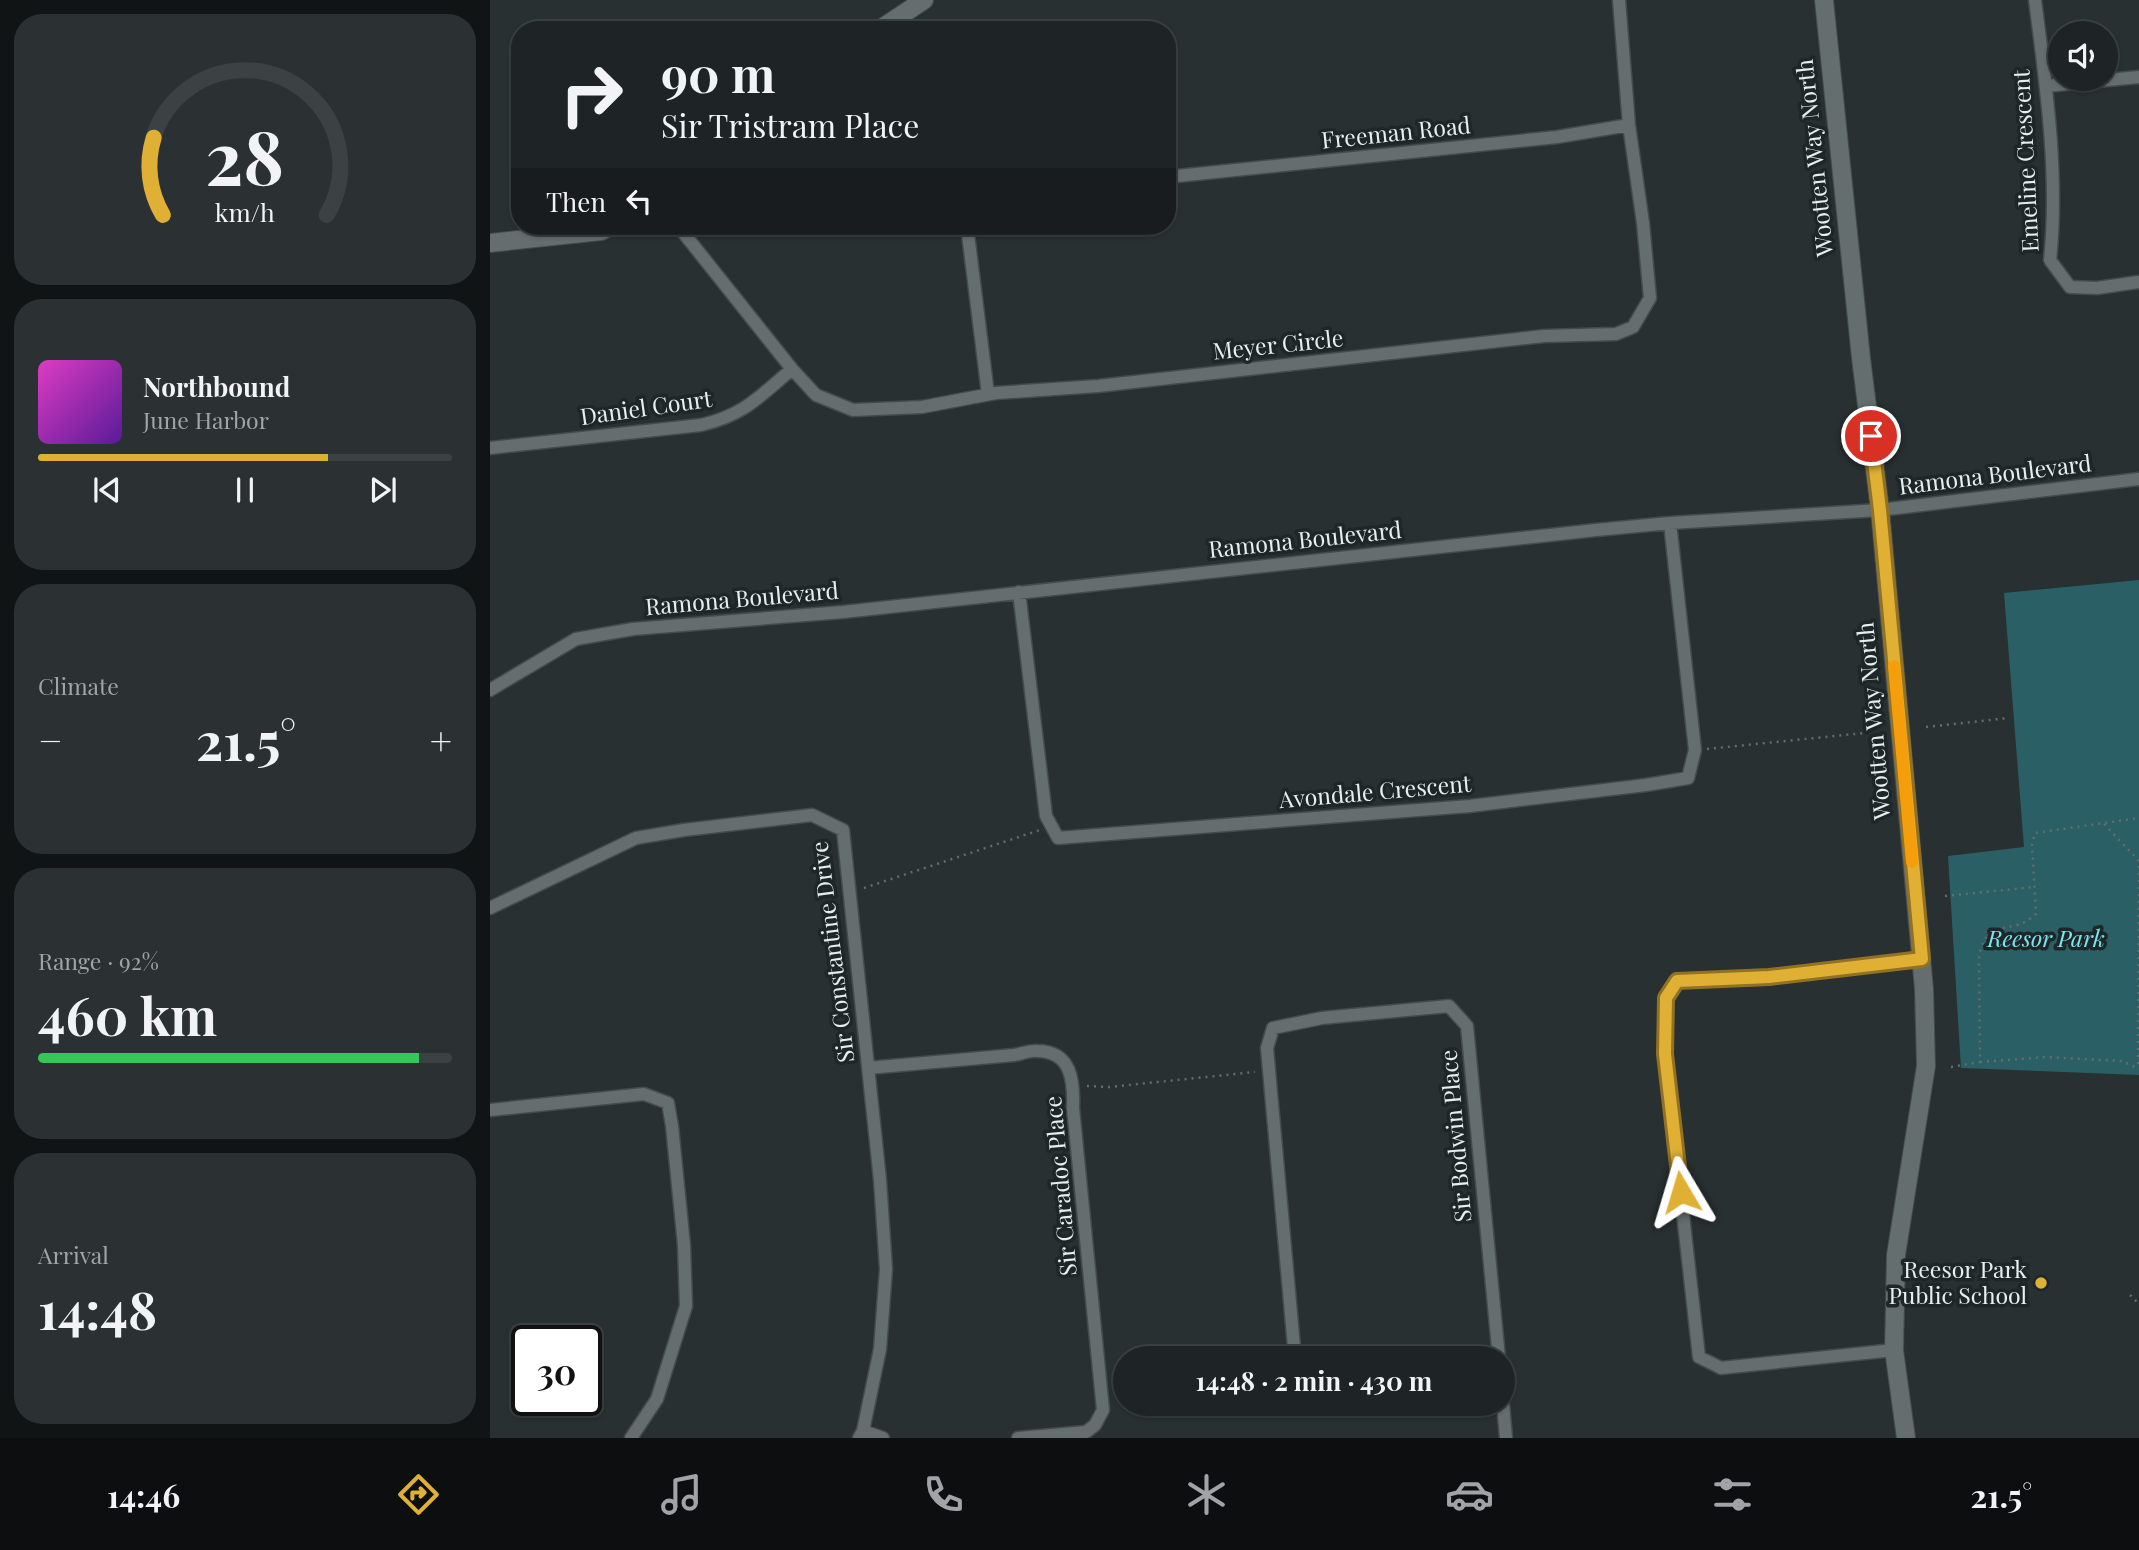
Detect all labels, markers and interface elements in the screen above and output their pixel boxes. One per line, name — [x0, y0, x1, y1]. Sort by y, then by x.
map controls — [2048, 21, 2118, 91]
button: sound — [2048, 21, 2118, 91]
text: 90 m — [661, 40, 775, 105]
icon: right — [546, 49, 637, 140]
street label: Wootten Way North — [1788, 58, 1839, 259]
street label: Emeline Crescent — [2004, 68, 2045, 253]
text: Sir Tristram Place — [661, 103, 919, 146]
text: 28 — [206, 107, 284, 204]
street label: Freeman Road — [1320, 108, 1472, 155]
icon: left — [620, 182, 658, 220]
text: Then — [546, 184, 606, 219]
text: km/h — [215, 195, 275, 228]
street label: Meyer Circle — [1211, 321, 1345, 366]
text: Northbound — [143, 369, 290, 404]
street label: Daniel Court — [578, 382, 714, 431]
text: June Harbor — [143, 404, 269, 435]
pin — [1841, 406, 1901, 466]
icon: arrive — [1852, 417, 1890, 455]
street label: Ramona Boulevard — [1897, 446, 2093, 501]
icon: previous — [88, 471, 126, 509]
icon: pause — [226, 471, 264, 509]
icon: next — [364, 471, 402, 509]
street label: Ramona Boulevard — [1207, 513, 1403, 564]
street label: Ramona Boulevard — [644, 574, 840, 621]
street label: Wootten Way North — [1848, 621, 1897, 822]
text: Climate — [38, 670, 119, 701]
text: 21.5° — [196, 705, 296, 774]
text: − — [38, 714, 63, 765]
text: + — [430, 714, 452, 765]
street label: Avondale Crescent — [1277, 767, 1473, 814]
street label: Sir Constantine Drive — [803, 840, 860, 1065]
park label: Reesor Park — [1986, 922, 2105, 953]
text: Range · 92% — [38, 945, 159, 976]
text: 460 km — [38, 980, 217, 1049]
street label: Sir Bodwin Place — [1432, 1049, 1477, 1224]
street label: Sir Caradoc Place — [1036, 1095, 1083, 1277]
position arrow — [1644, 1155, 1718, 1229]
text: Arrival — [38, 1239, 109, 1270]
place label: Reesor Park Public School — [1889, 1253, 2027, 1310]
text: 14:48 — [38, 1274, 157, 1343]
marker: Reesor Park Public School — [2033, 1275, 2049, 1291]
speed limit sign: 30 — [511, 1325, 602, 1416]
text: 14:48 · 2 min · 430 m — [1196, 1363, 1432, 1398]
icon: directions — [394, 1470, 443, 1519]
icon: music — [657, 1470, 706, 1519]
icon: phone — [919, 1470, 968, 1519]
icon: climate — [1182, 1470, 1231, 1519]
icon: car — [1445, 1470, 1494, 1519]
icon: filters — [1708, 1470, 1757, 1519]
text: 14:46 — [107, 1473, 180, 1516]
text: 21.5° — [1970, 1473, 2032, 1516]

